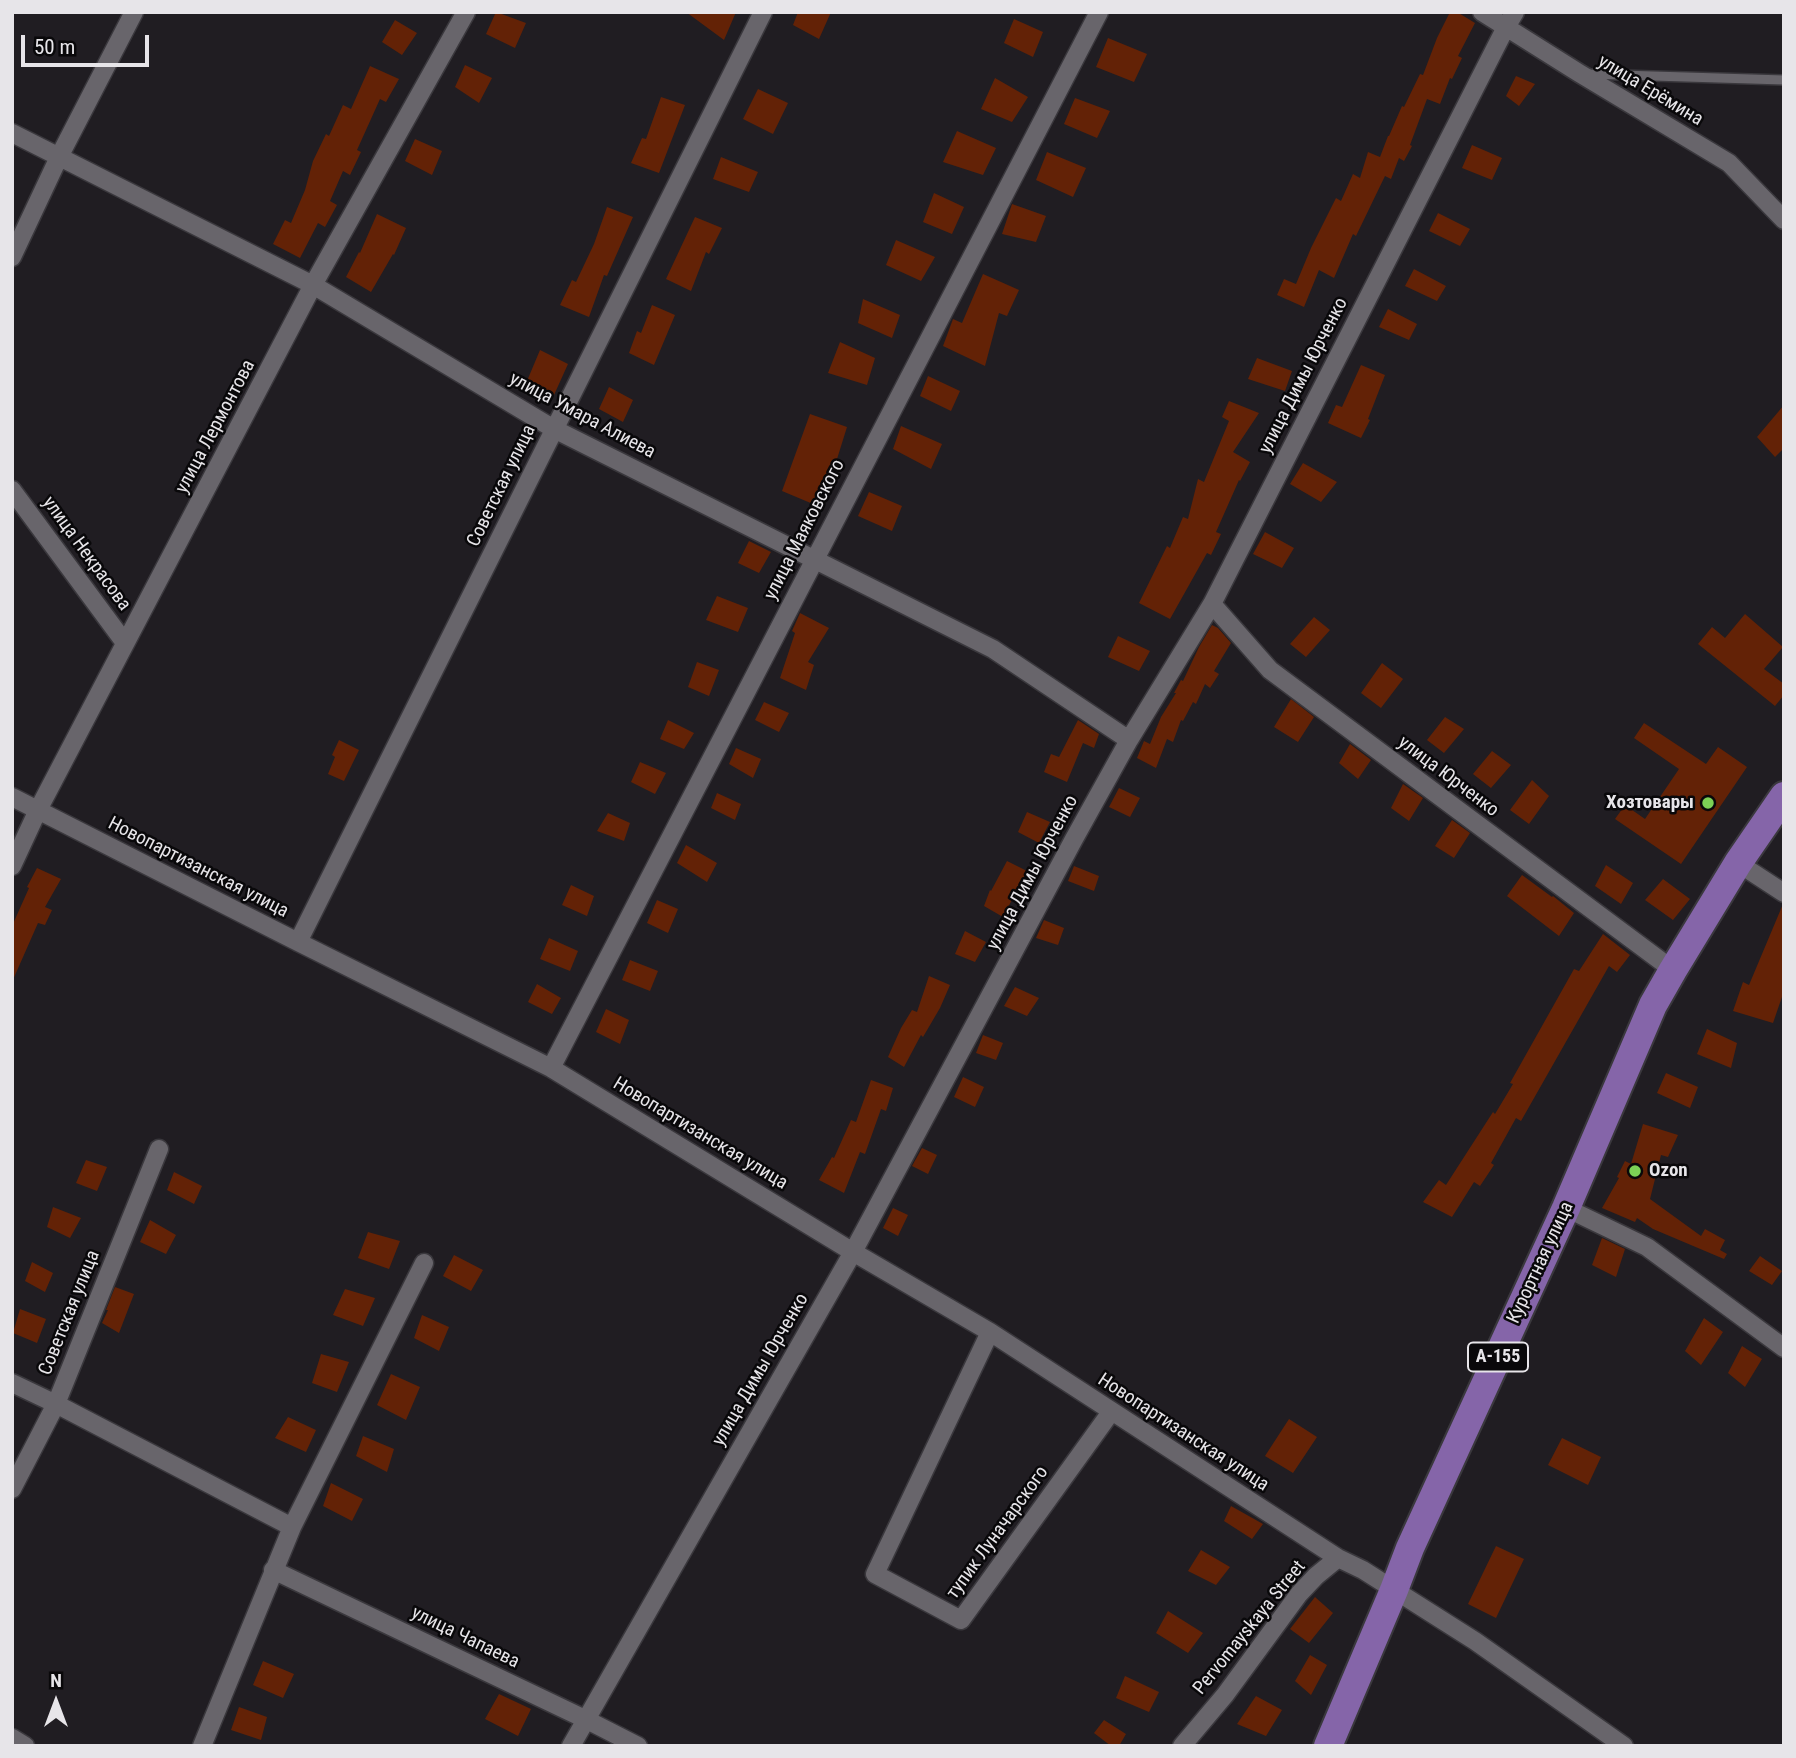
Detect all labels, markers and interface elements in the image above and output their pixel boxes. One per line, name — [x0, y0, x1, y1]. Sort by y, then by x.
scale bar — [24, 21, 152, 65]
text: 50 m — [34, 35, 75, 59]
street label: улица Ерёмина — [1593, 51, 1707, 131]
street label: улица Димы Юрченко — [1255, 294, 1353, 458]
street label: улица Лермонтова — [171, 356, 261, 498]
street label: улица Умара Алиева — [505, 368, 659, 464]
street label: Советская улица — [463, 421, 541, 551]
street label: улица Маяковского — [760, 456, 850, 604]
street label: улица Некрасова — [37, 492, 135, 616]
street label: улица Юрченко — [1393, 732, 1503, 822]
street label: улица Димы Юрченко — [983, 792, 1083, 954]
place label: Хозтовары — [1606, 792, 1694, 814]
marker: Хозтовары — [1700, 795, 1716, 811]
street label: Новопартизанская улица — [104, 813, 292, 923]
street label: Новопартизанская улица — [609, 1073, 791, 1195]
place label: Ozon — [1649, 1160, 1688, 1182]
marker: Ozon — [1627, 1163, 1643, 1179]
street label: Курортная улица — [1503, 1198, 1579, 1328]
street label: Советская улица — [35, 1247, 105, 1379]
street label: улица Димы Юрченко — [708, 1290, 814, 1450]
road number: А-155 — [1468, 1342, 1528, 1372]
street label: Новопартизанская улица — [1093, 1369, 1273, 1497]
street label: тупик Луначарского — [942, 1462, 1054, 1604]
street label: Pervomayskaya Street — [1189, 1556, 1311, 1700]
street label: улица Чапаева — [407, 1602, 523, 1674]
north arrow — [21, 1667, 91, 1737]
text: N — [50, 1669, 62, 1692]

